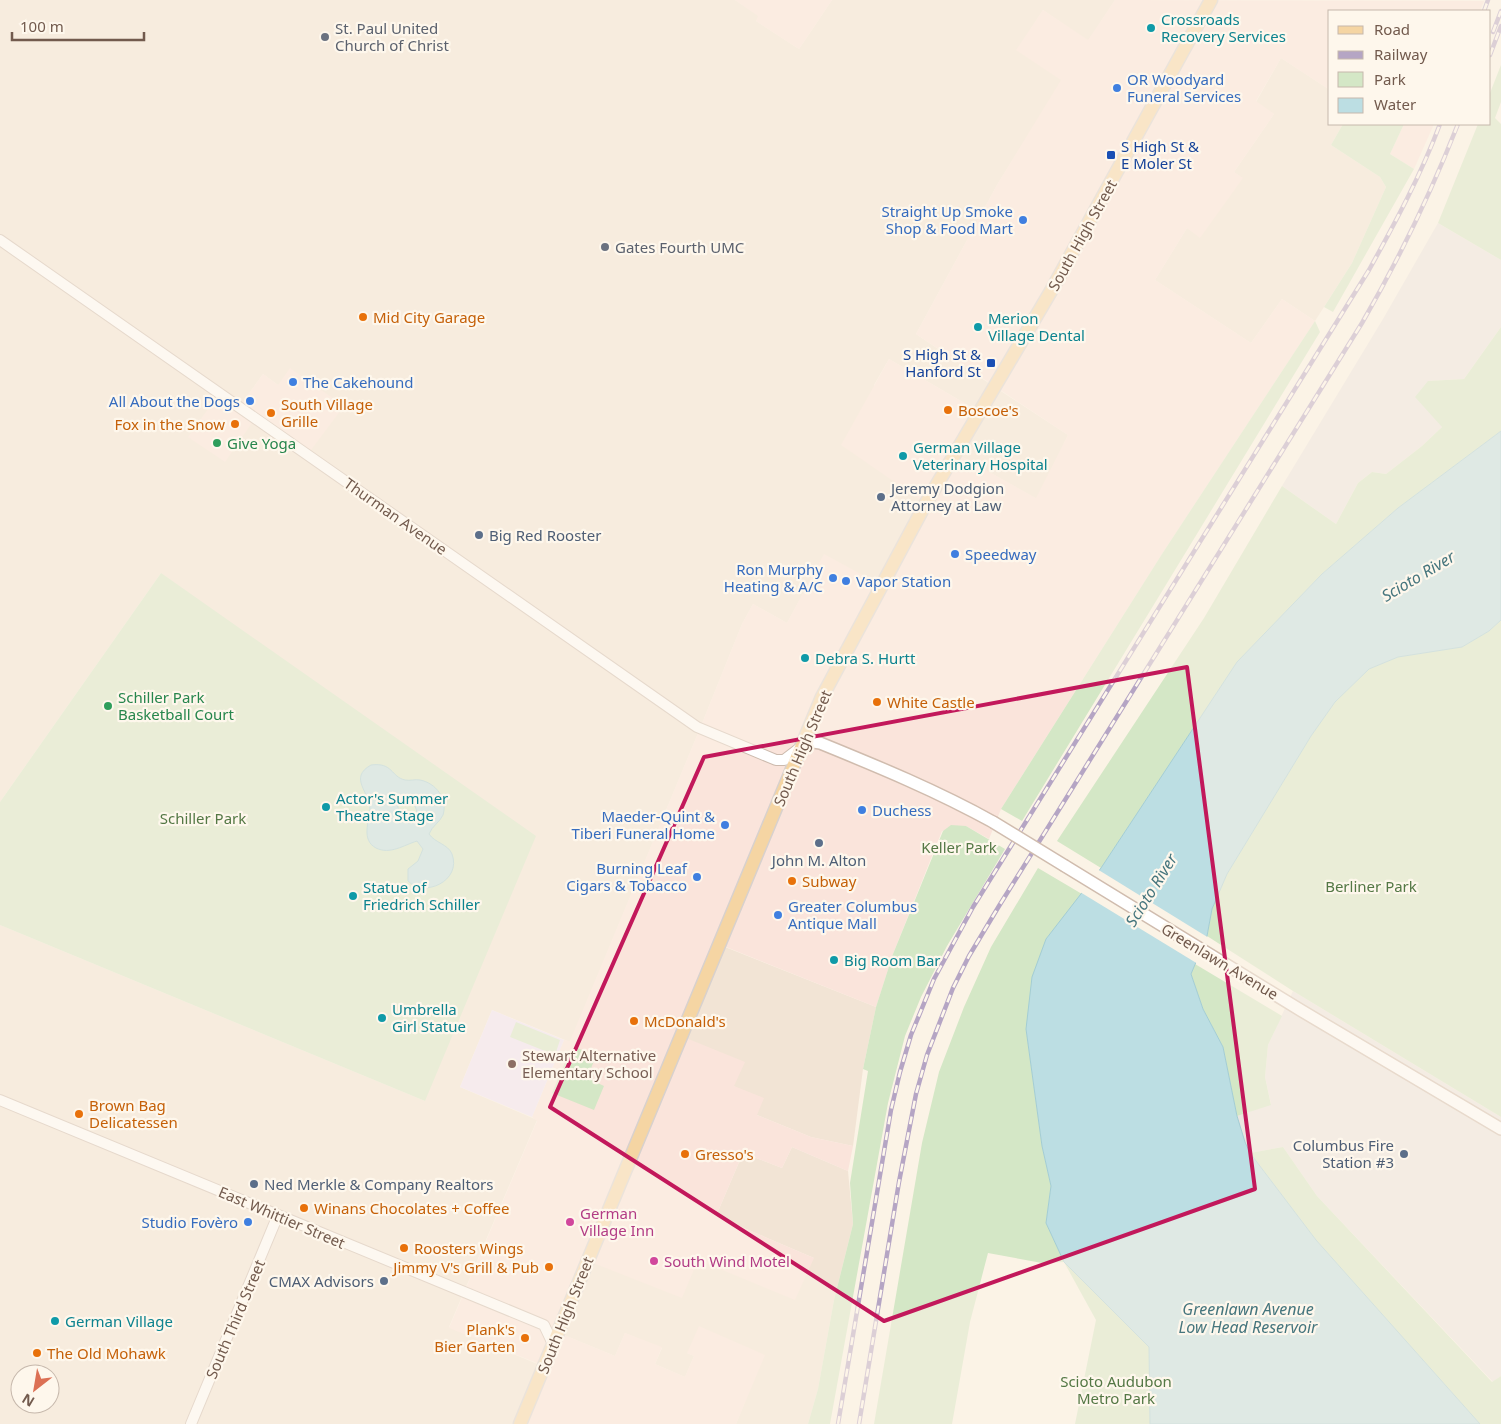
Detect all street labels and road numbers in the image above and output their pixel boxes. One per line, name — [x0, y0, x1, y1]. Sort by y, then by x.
street label: South High Street — [1043, 175, 1121, 294]
street label: Thurman Avenue — [341, 473, 451, 559]
street label: South High Street — [768, 686, 836, 809]
street label: Greenlawn Avenue — [1158, 918, 1282, 1004]
street label: East Whittier Street — [216, 1181, 349, 1253]
street label: South High Street — [532, 1253, 598, 1376]
street label: South Third Street — [201, 1256, 269, 1382]

